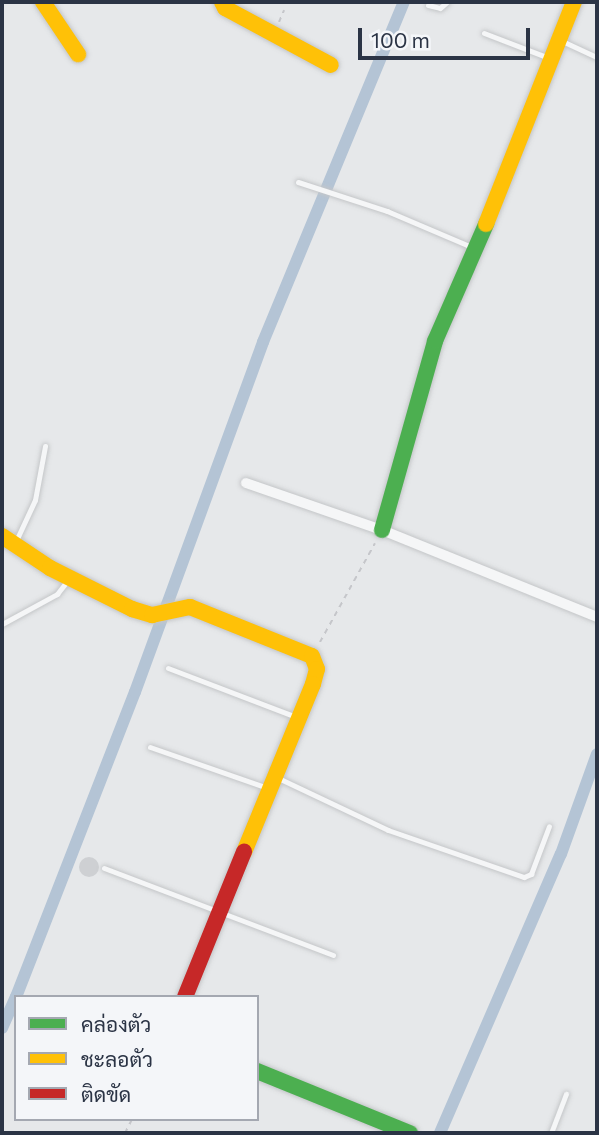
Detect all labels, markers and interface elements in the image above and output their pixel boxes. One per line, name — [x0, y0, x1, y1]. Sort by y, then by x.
scale bar — [361, 14, 532, 58]
text: 100 m — [371, 27, 430, 52]
legend — [14, 995, 259, 1121]
text: คล่องตัว — [81, 1011, 151, 1036]
text: ชะลอตัว — [81, 1046, 153, 1071]
text: ติดขัด — [81, 1081, 131, 1106]

